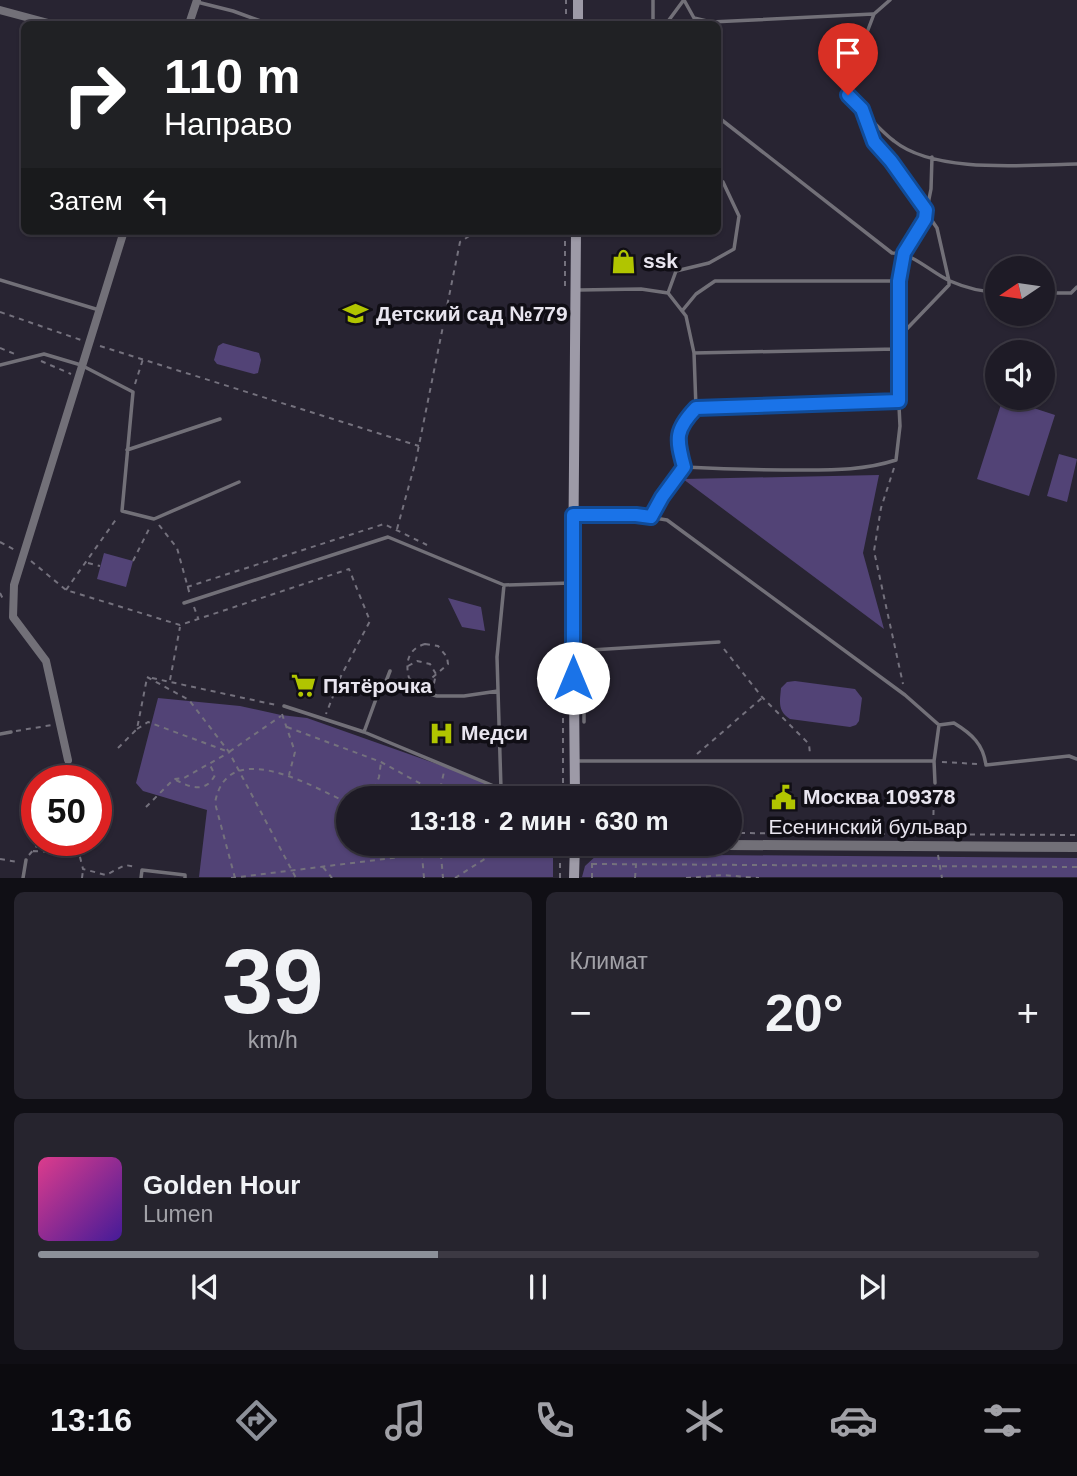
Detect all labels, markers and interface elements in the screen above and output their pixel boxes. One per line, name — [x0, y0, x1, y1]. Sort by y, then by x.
pin — [818, 23, 878, 95]
icon: arrive — [829, 34, 867, 72]
icon: right — [49, 49, 140, 140]
text: 110 m — [164, 49, 300, 103]
text: Направо — [164, 106, 292, 142]
icon: left — [137, 182, 175, 220]
text: Затем — [49, 186, 123, 216]
shop icon: ssk — [609, 247, 637, 275]
place label: ssk — [643, 249, 678, 272]
north arrow — [985, 256, 1055, 326]
map controls — [985, 256, 1055, 410]
school or university icon: Детский сад №779 — [342, 300, 370, 328]
place label: Детский сад №779 — [376, 302, 568, 325]
button: sound — [985, 340, 1055, 410]
position arrow — [536, 641, 610, 715]
supermarket icon: Пятёрочка — [289, 672, 317, 700]
place label: Пятёрочка — [323, 674, 432, 697]
hospital icon: Медси — [427, 719, 455, 747]
place label: Медси — [461, 721, 528, 744]
speed limit sign: 50 — [21, 765, 112, 856]
public building icon: Москва 109378 — [769, 783, 797, 811]
place label: Москва 109378 — [803, 785, 956, 808]
text: 13:18 · 2 мин · 630 m — [409, 806, 669, 836]
street label: Есенинский бульвар — [769, 815, 967, 838]
text: 39 — [222, 931, 323, 1032]
text: Климат — [570, 948, 648, 974]
text: 20° — [765, 984, 844, 1042]
text: − — [570, 992, 592, 1034]
text: + — [1017, 992, 1039, 1034]
text: km/h — [248, 1027, 298, 1053]
text: Golden Hour — [143, 1170, 300, 1200]
text: Lumen — [143, 1201, 213, 1227]
icon: previous — [186, 1268, 224, 1306]
icon: pause — [519, 1268, 557, 1306]
icon: next — [853, 1268, 891, 1306]
icon: directions — [232, 1396, 281, 1445]
icon: music — [381, 1396, 430, 1445]
icon: phone — [530, 1396, 579, 1445]
icon: climate — [680, 1396, 729, 1445]
icon: car — [829, 1396, 878, 1445]
icon: filters — [978, 1396, 1027, 1445]
text: 13:16 — [50, 1402, 132, 1438]

